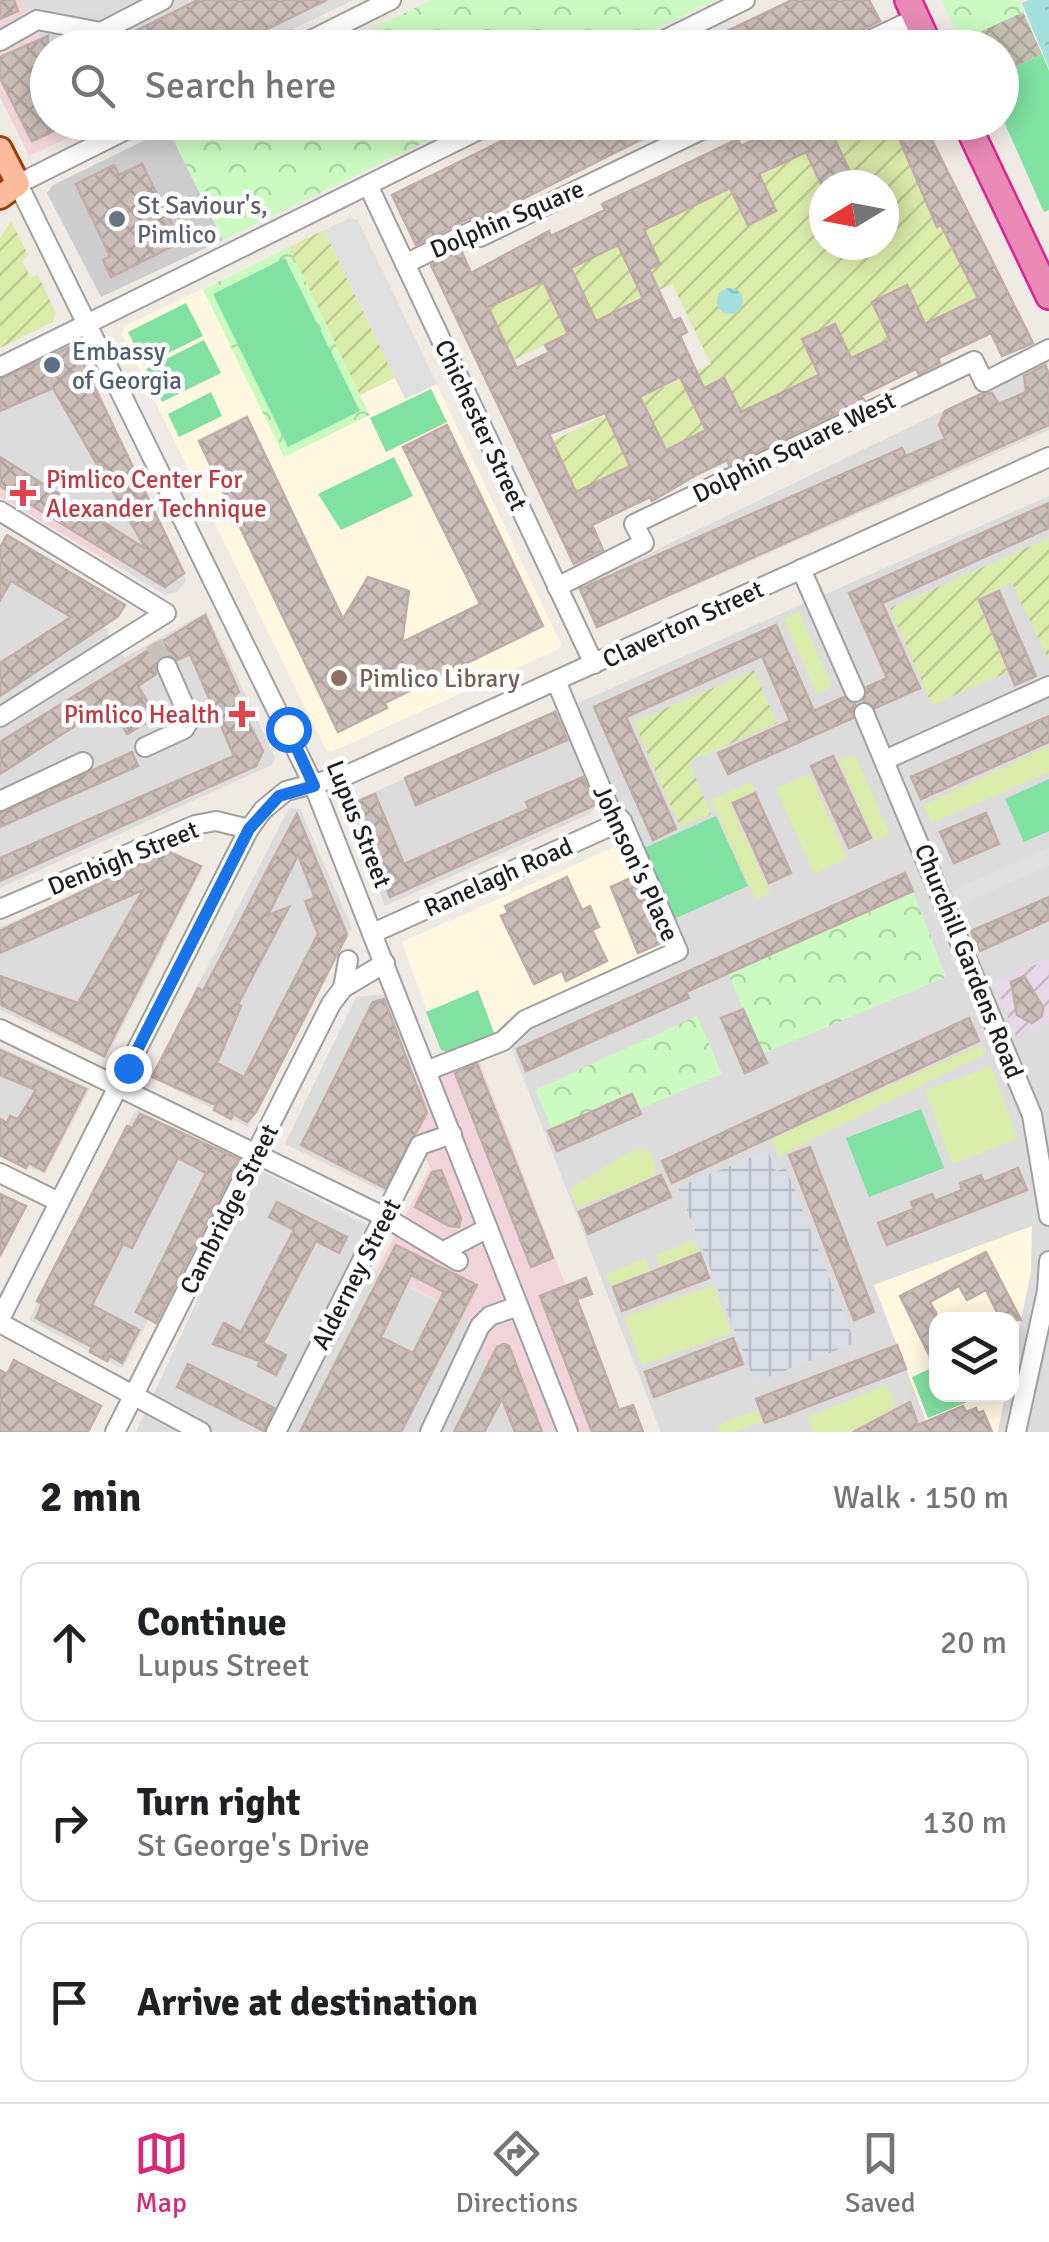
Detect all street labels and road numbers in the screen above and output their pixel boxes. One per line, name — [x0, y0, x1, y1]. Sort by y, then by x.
street label: Dolphin Square — [425, 173, 589, 265]
street label: Chichester Street — [428, 335, 534, 516]
street label: Dolphin Square West — [687, 384, 901, 510]
street label: Claverton Street — [598, 573, 769, 675]
street label: Lupus Street — [319, 756, 399, 892]
street label: Johnson's Place — [586, 780, 686, 946]
street label: Denbigh Street — [43, 814, 203, 902]
street label: Ranelagh Road — [419, 830, 577, 924]
street label: Churchill Gardens Road — [908, 839, 1030, 1083]
street label: Cambridge Street — [173, 1119, 285, 1299]
street label: Alderney Street — [305, 1193, 407, 1355]

